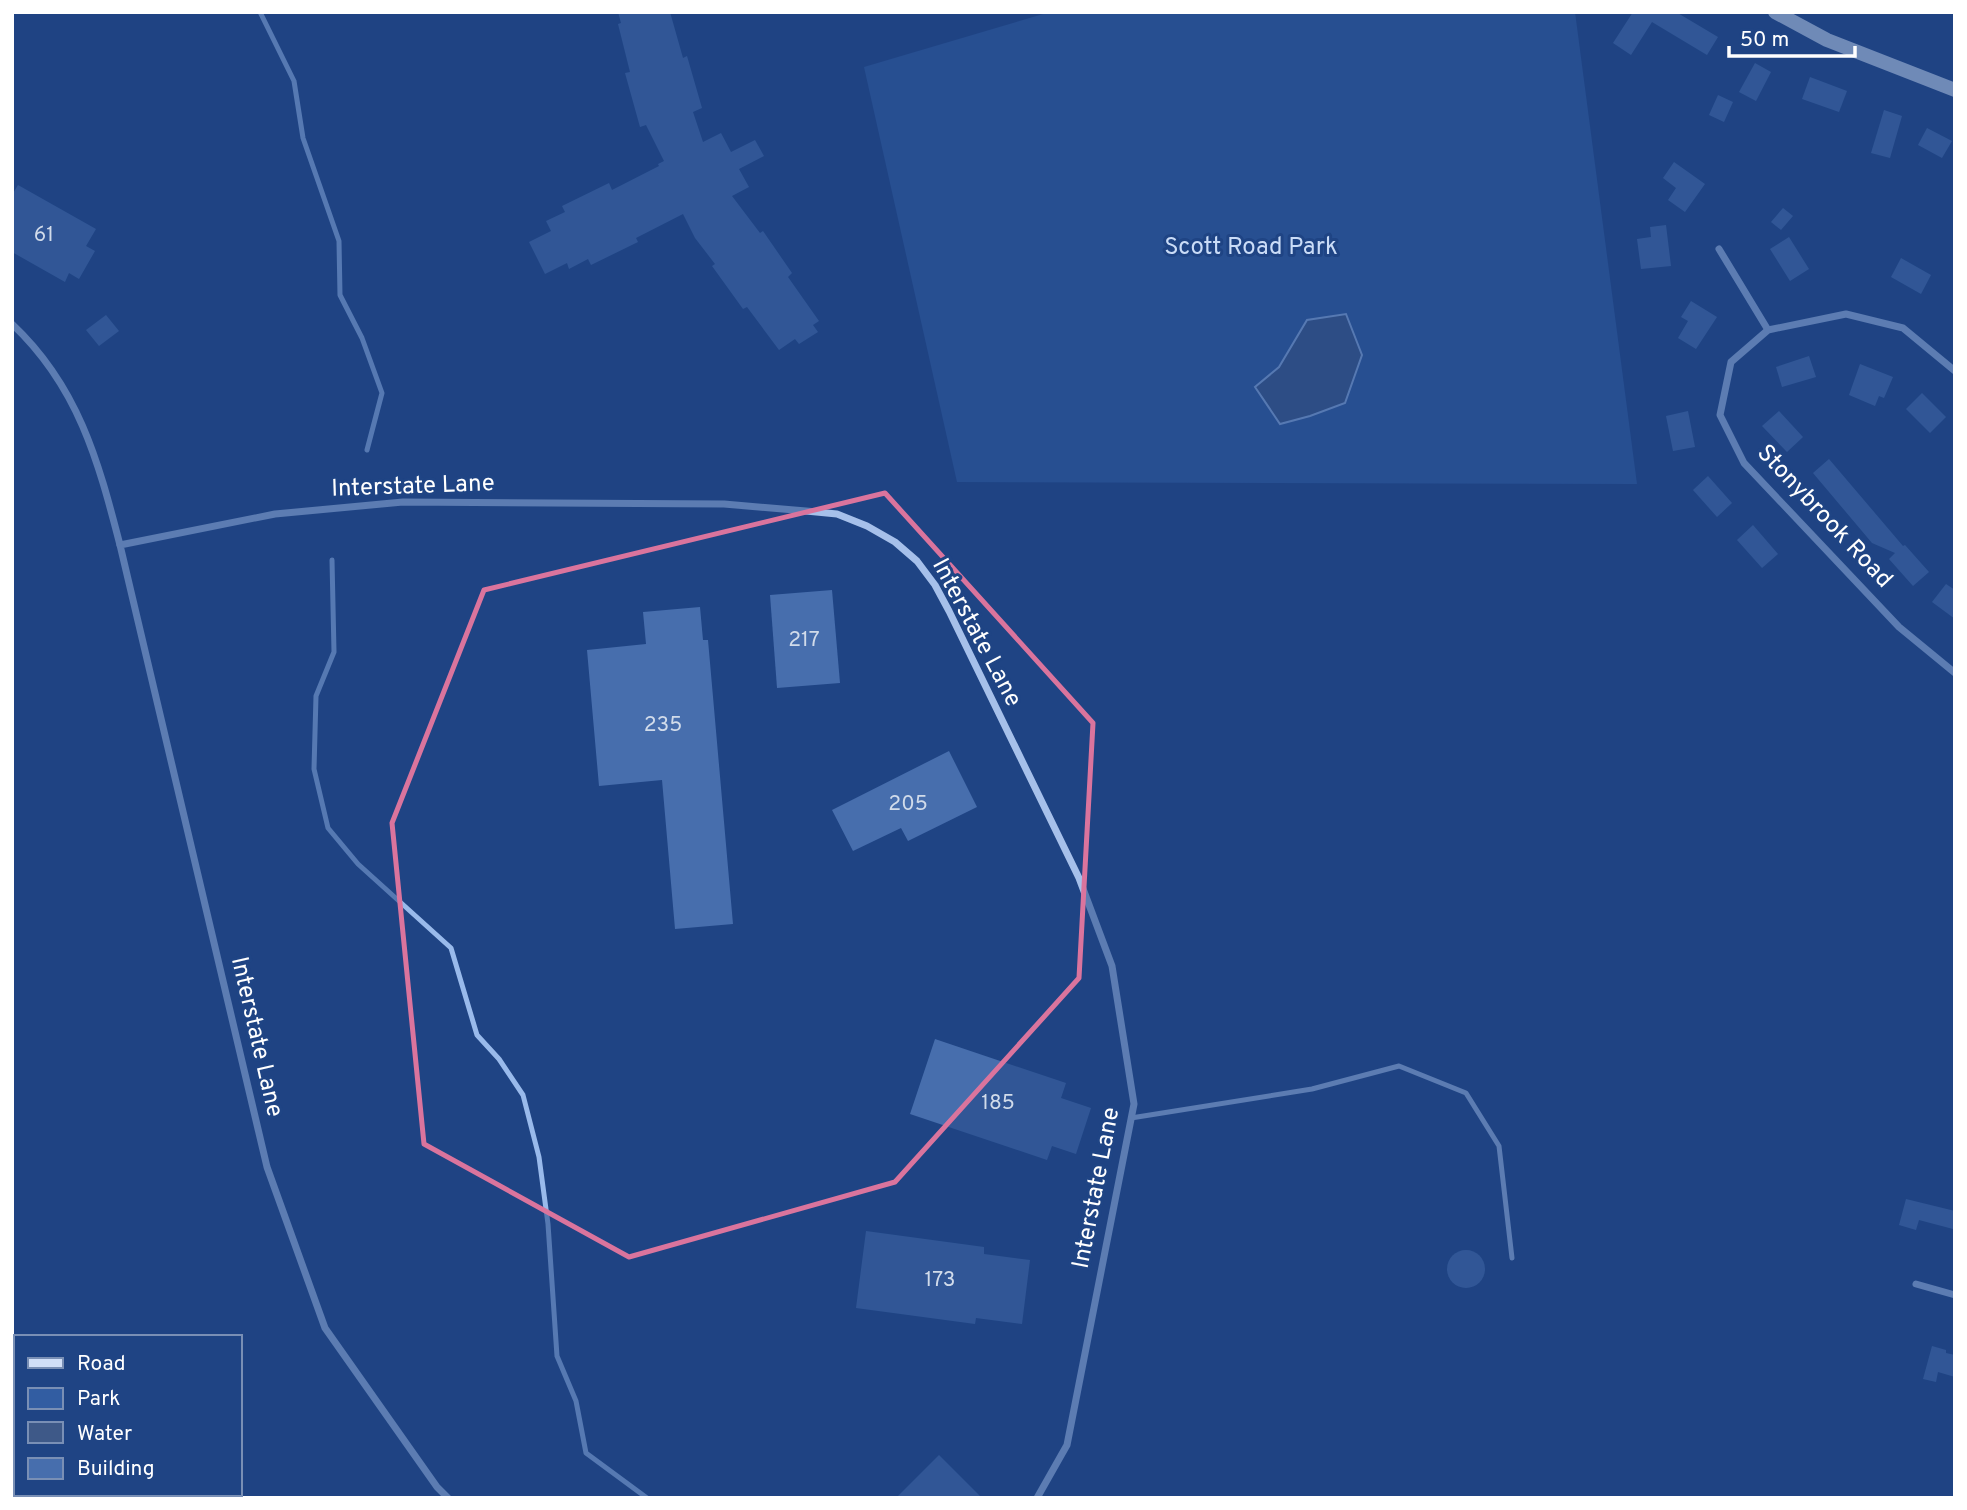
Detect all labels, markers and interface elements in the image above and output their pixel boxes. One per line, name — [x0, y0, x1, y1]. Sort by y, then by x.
scale bar — [1729, 14, 1855, 58]
text: 50 m — [1740, 27, 1789, 54]
house number: 61 — [34, 222, 54, 249]
park label: Scott Road Park — [1164, 233, 1338, 263]
street label: Stonybrook Road — [1750, 439, 1898, 595]
street label: Interstate Lane — [331, 469, 495, 505]
street label: Interstate Lane — [924, 554, 1028, 712]
house number: 217 — [788, 627, 820, 654]
house number: 235 — [644, 712, 682, 739]
house number: 205 — [888, 791, 928, 818]
street label: Interstate Lane — [223, 954, 289, 1120]
house number: 185 — [981, 1090, 1015, 1117]
street label: Interstate Lane — [1067, 1105, 1127, 1271]
house number: 173 — [924, 1267, 956, 1294]
legend — [14, 1335, 242, 1496]
text: Road — [77, 1351, 126, 1378]
text: Park — [77, 1386, 120, 1413]
text: Water — [77, 1421, 132, 1448]
text: Building — [77, 1456, 155, 1483]

